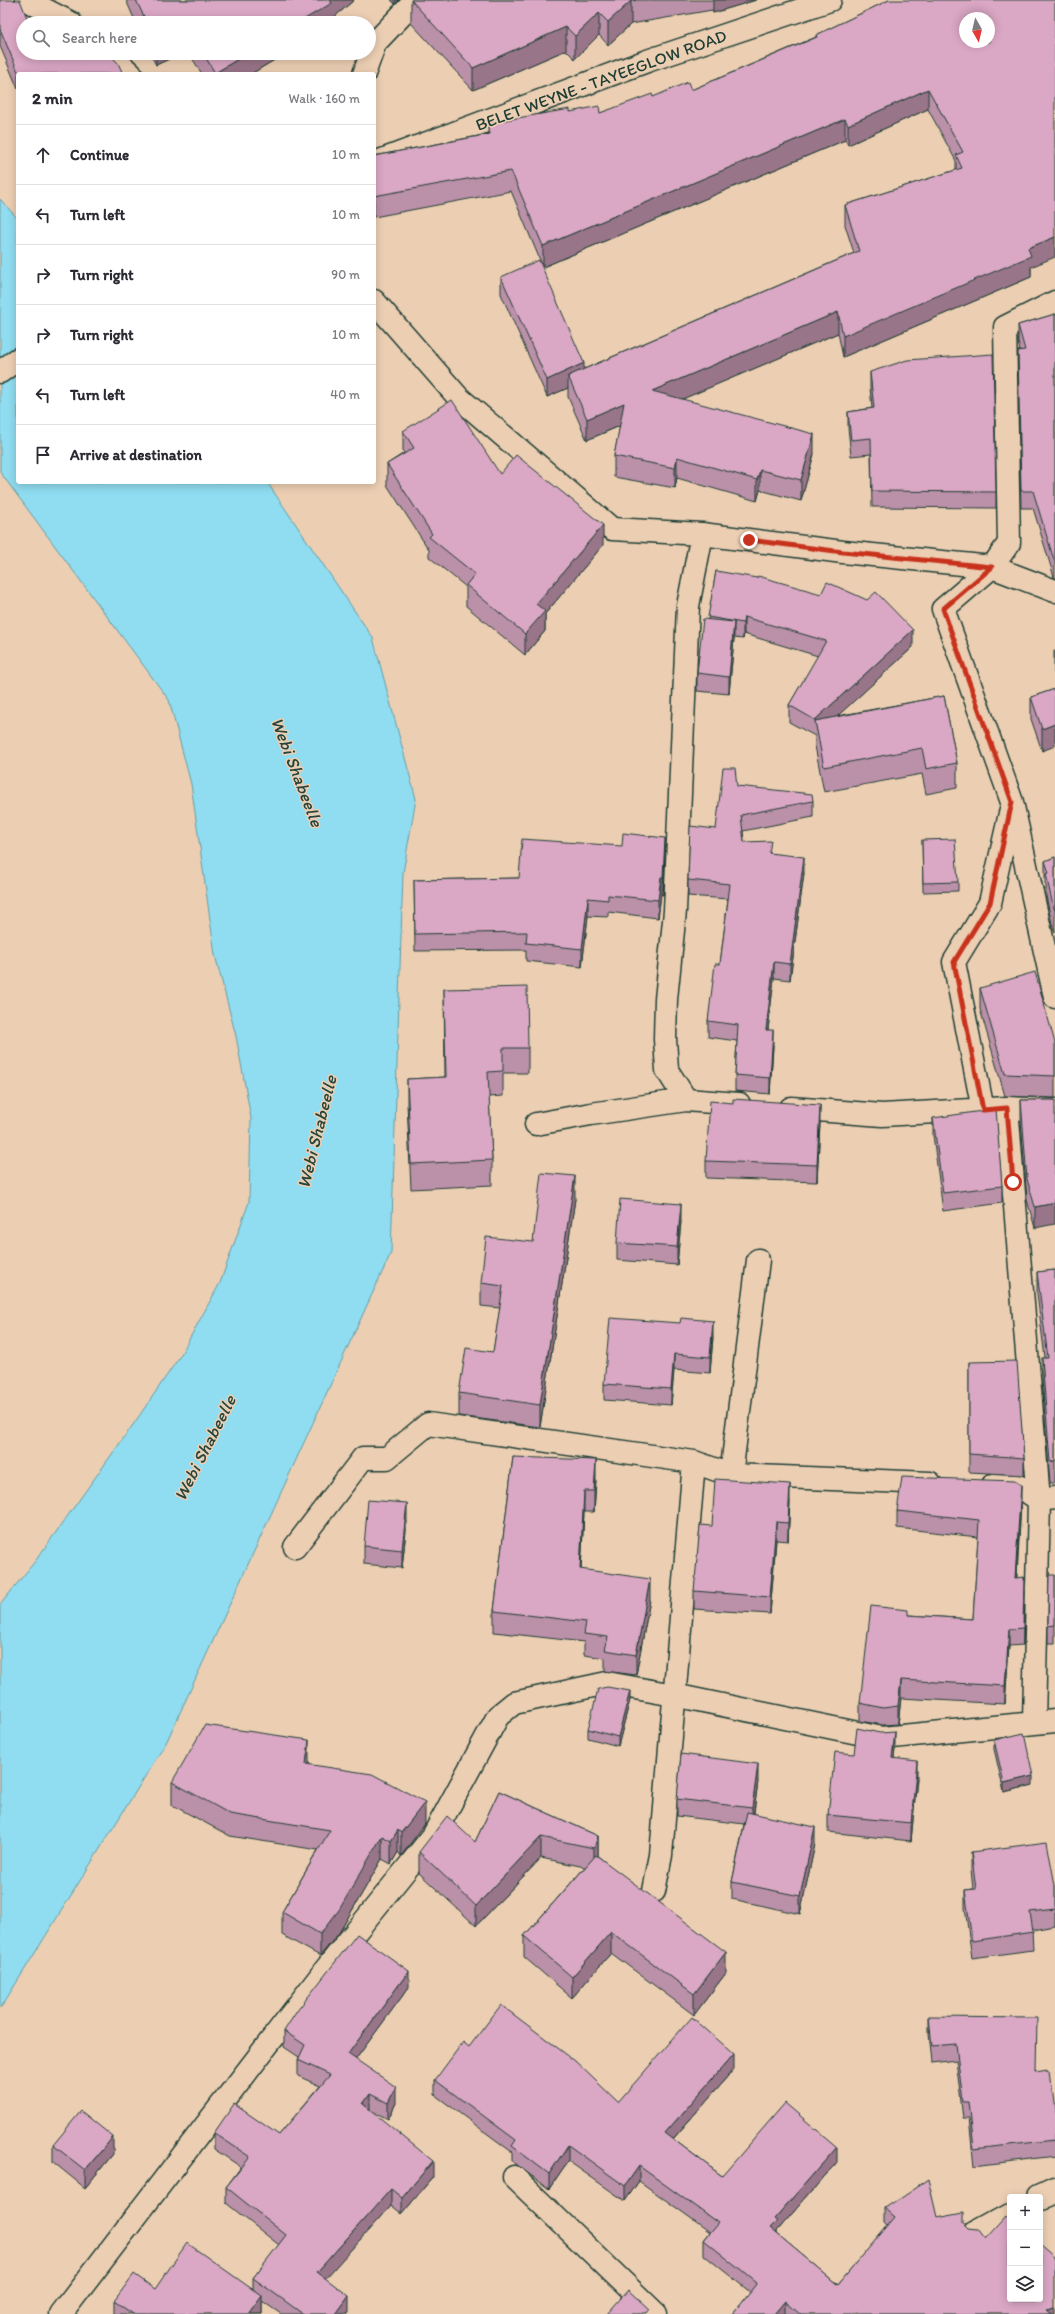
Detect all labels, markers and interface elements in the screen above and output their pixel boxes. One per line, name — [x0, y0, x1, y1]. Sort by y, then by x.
north arrow — [959, 12, 995, 48]
search box — [16, 16, 376, 60]
street label: BELET WEYNE - TAYEEGLOW ROAD — [473, 25, 729, 135]
icon: search — [30, 27, 52, 49]
text: Search here — [62, 29, 137, 47]
text: 2 min — [32, 88, 72, 108]
text: Walk · 160 m — [289, 91, 360, 106]
icon: ahead — [32, 144, 54, 166]
text: Continue — [70, 146, 129, 164]
text: 10 m — [332, 147, 360, 162]
icon: left — [32, 204, 54, 226]
text: Turn left — [70, 206, 125, 224]
text: 10 m — [332, 207, 360, 222]
icon: right — [32, 264, 54, 286]
text: Turn right — [70, 266, 134, 284]
text: 90 m — [331, 267, 360, 282]
icon: right — [32, 324, 54, 346]
text: Turn right — [70, 326, 134, 344]
text: 10 m — [332, 327, 360, 342]
icon: left — [32, 384, 54, 406]
text: Turn left — [70, 386, 125, 404]
text: 40 m — [330, 387, 360, 402]
icon: arrive — [32, 444, 54, 466]
text: Arrive at destination — [70, 446, 202, 464]
route end — [740, 531, 758, 549]
water label: Webi Shabeelle — [266, 714, 328, 831]
water label: Webi Shabeelle — [292, 1072, 342, 1191]
route start — [1004, 1173, 1022, 1191]
water label: Webi Shabeelle — [169, 1390, 242, 1504]
map controls — [1007, 2194, 1043, 2302]
button: + — [1007, 2194, 1043, 2230]
button: − — [1007, 2230, 1043, 2266]
button: layers — [1007, 2266, 1043, 2302]

